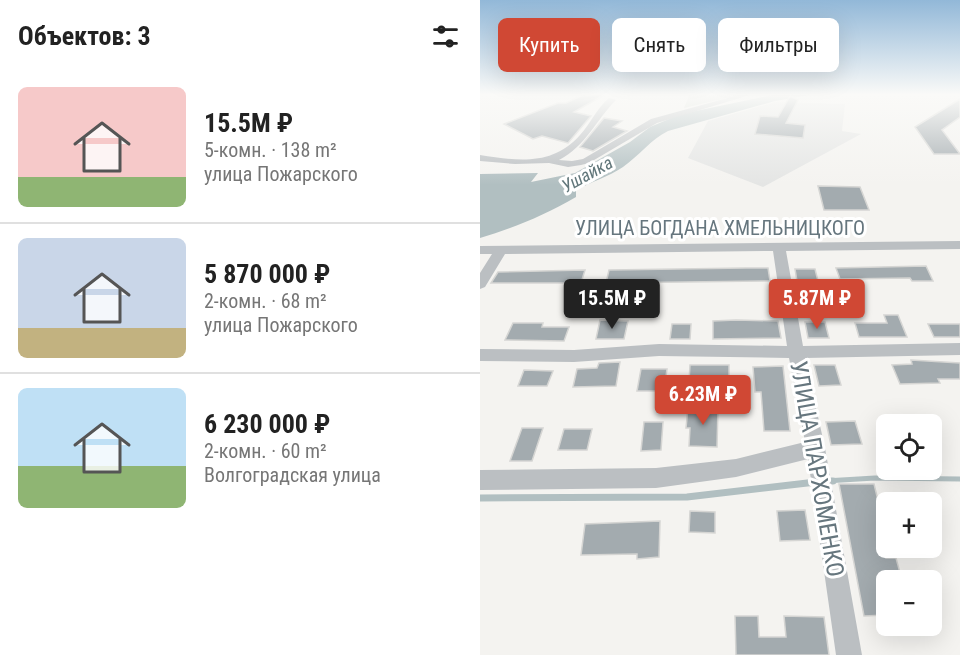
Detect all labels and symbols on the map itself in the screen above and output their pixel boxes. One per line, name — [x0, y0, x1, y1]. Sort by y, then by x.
water label: Ушайка — [558, 151, 616, 197]
street label: УЛИЦА БОГДАНА ХМЕЛЬНИЦКОГО — [575, 216, 865, 240]
pin: 15.5M ₽ — [557, 279, 667, 330]
pin: 5.87M ₽ — [762, 279, 872, 330]
street label: УЛИЦА ПАРХОМЕНКО — [784, 359, 850, 579]
pin: 6.23M ₽ — [648, 375, 758, 426]

